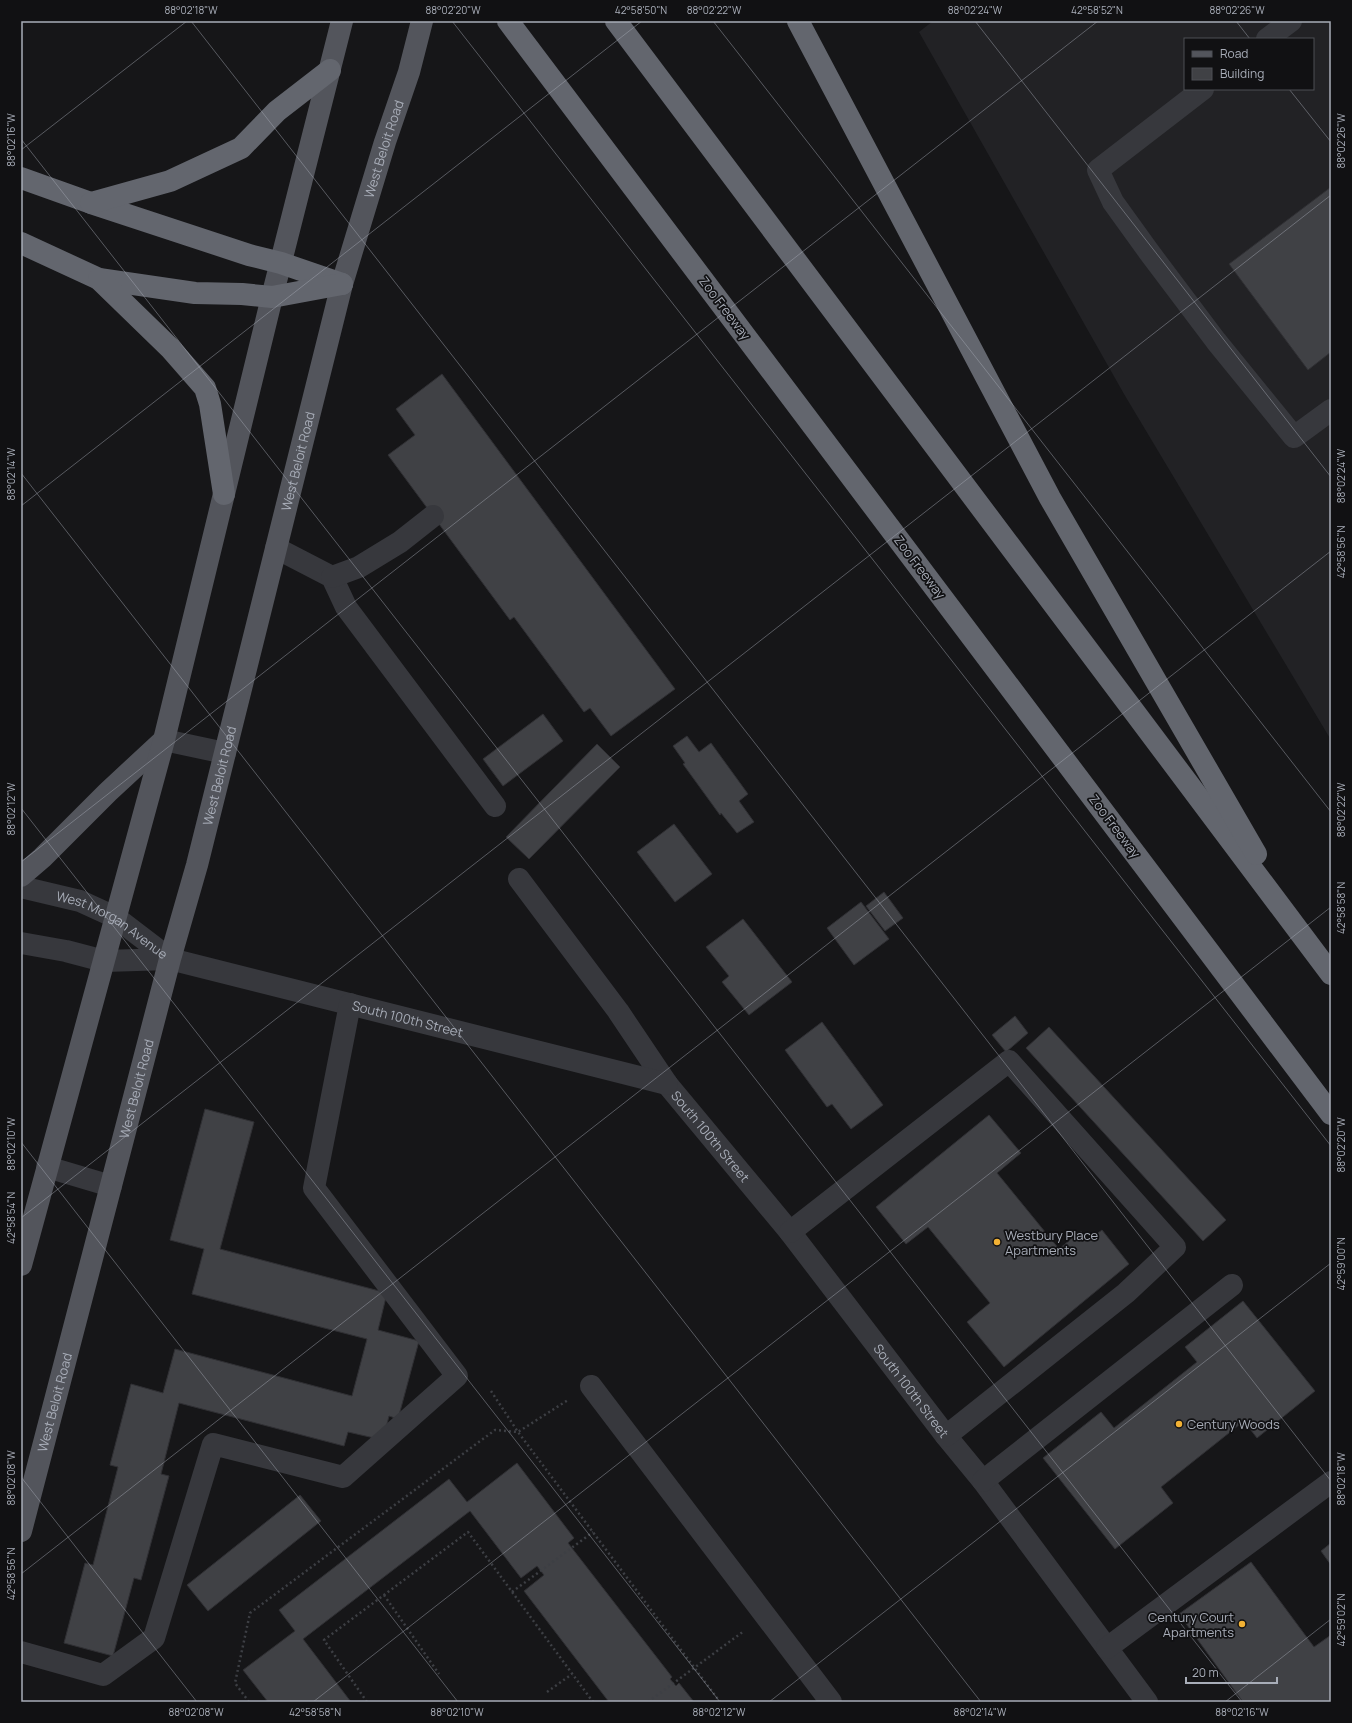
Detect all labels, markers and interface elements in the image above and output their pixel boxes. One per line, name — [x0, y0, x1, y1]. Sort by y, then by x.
text: 88°02'18"W — [164, 3, 218, 17]
text: 88°02'20"W — [425, 3, 481, 17]
text: 42°58'50"N — [615, 3, 667, 17]
text: 88°02'22"W — [687, 3, 742, 17]
text: 88°02'24"W — [948, 3, 1003, 17]
text: 42°58'52"N — [1071, 3, 1123, 17]
text: 88°02'26"W — [1209, 3, 1265, 17]
legend — [1184, 38, 1314, 90]
text: Road — [1220, 45, 1248, 62]
text: Building — [1220, 65, 1264, 82]
street label: West Beloit Road — [360, 98, 408, 200]
text: 88°02'16"W — [4, 113, 18, 167]
text: 88°02'26"W — [1334, 113, 1348, 169]
street label: Zoo Freeway — [695, 273, 755, 344]
street label: West Beloit Road — [277, 410, 319, 513]
text: 88°02'14"W — [4, 447, 18, 500]
text: 88°02'24"W — [1334, 448, 1348, 503]
text: 42°58'56"N — [1334, 526, 1348, 578]
street label: Zoo Freeway — [890, 532, 950, 603]
street label: West Beloit Road — [198, 724, 240, 827]
text: 88°02'12"W — [4, 782, 18, 835]
text: 88°02'22"W — [1334, 782, 1348, 837]
street label: Zoo Freeway — [1085, 791, 1145, 862]
text: 42°58'58"N — [1334, 882, 1348, 934]
street label: West Morgan Avenue — [55, 887, 172, 963]
street label: South 100th Street — [350, 996, 465, 1041]
street label: West Beloit Road — [115, 1037, 158, 1140]
street label: South 100th Street — [667, 1087, 754, 1186]
text: 88°02'10"W — [4, 1117, 18, 1171]
text: 88°02'20"W — [1334, 1117, 1348, 1173]
text: 42°58'54"N — [4, 1192, 18, 1244]
place label: Westbury Place Apartments — [1005, 1226, 1099, 1259]
marker: Westbury Place Apartments — [992, 1237, 1002, 1247]
text: 42°59'00"N — [1334, 1237, 1348, 1291]
street label: South 100th Street — [870, 1340, 953, 1441]
street label: West Beloit Road — [33, 1351, 76, 1454]
place label: Century Woods — [1187, 1415, 1280, 1433]
marker: Century Woods — [1174, 1419, 1184, 1429]
text: 88°02'08"W — [4, 1450, 18, 1506]
text: 88°02'18"W — [1334, 1452, 1348, 1506]
text: 42°58'56"N — [4, 1548, 18, 1600]
text: 42°59'02"N — [1334, 1593, 1348, 1646]
place label: Century Court Apartments — [1148, 1608, 1234, 1641]
marker: Century Court Apartments — [1237, 1619, 1247, 1629]
scale bar — [1186, 1659, 1277, 1685]
text: 20 m — [1192, 1664, 1219, 1681]
text: 88°02'08"W — [168, 1705, 224, 1719]
text: 42°58'58"N — [289, 1705, 341, 1719]
text: 88°02'10"W — [430, 1705, 484, 1719]
text: 88°02'12"W — [693, 1705, 746, 1719]
text: 88°02'14"W — [954, 1705, 1007, 1719]
text: 88°02'16"W — [1215, 1705, 1269, 1719]

